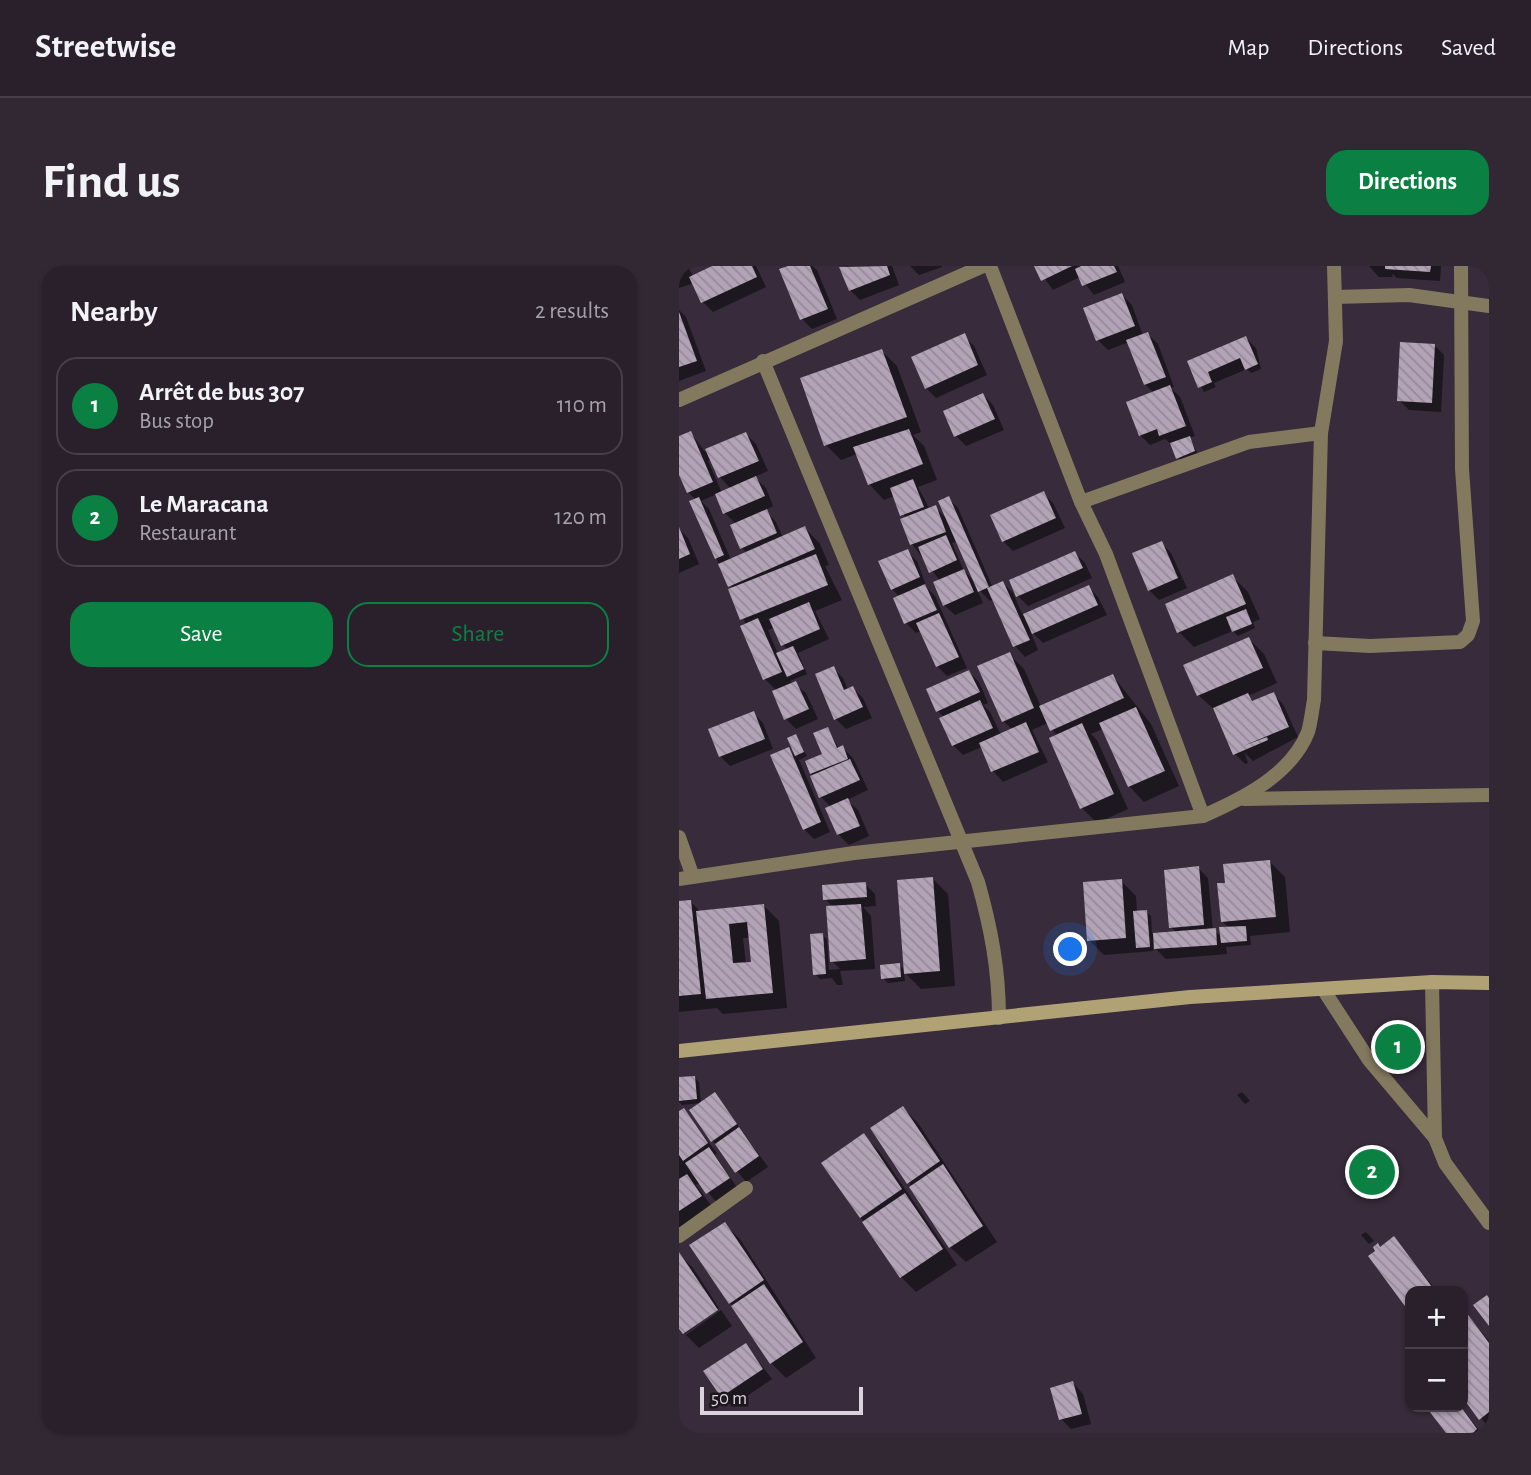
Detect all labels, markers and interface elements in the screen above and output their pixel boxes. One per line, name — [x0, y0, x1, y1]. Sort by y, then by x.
text: Streetwise — [35, 31, 176, 64]
text: Map — [1227, 36, 1269, 60]
text: Directions — [1307, 36, 1403, 60]
text: Saved — [1441, 36, 1496, 60]
button: Directions — [1326, 150, 1489, 215]
text: Find us — [42, 158, 181, 207]
text: Nearby — [70, 297, 158, 327]
text: 2 results — [535, 300, 609, 323]
text: Arrêt de bus 307 — [139, 379, 304, 405]
text: 1 — [91, 394, 99, 417]
text: 110 m — [557, 394, 607, 417]
text: Bus stop — [139, 410, 214, 433]
text: Le Maracana — [139, 491, 269, 517]
text: 2 — [90, 506, 100, 529]
text: 120 m — [554, 506, 607, 529]
text: Restaurant — [139, 522, 236, 545]
button: Save — [70, 602, 333, 667]
button: Share — [347, 602, 609, 667]
your location — [1053, 932, 1087, 966]
pin: 1 — [1375, 1021, 1421, 1073]
pin: 2 — [1349, 1146, 1395, 1198]
map controls — [1405, 1286, 1468, 1412]
button: + — [1405, 1286, 1468, 1349]
button: − — [1405, 1349, 1468, 1412]
scale bar — [700, 1384, 863, 1416]
text: 50 m — [711, 1389, 747, 1408]

